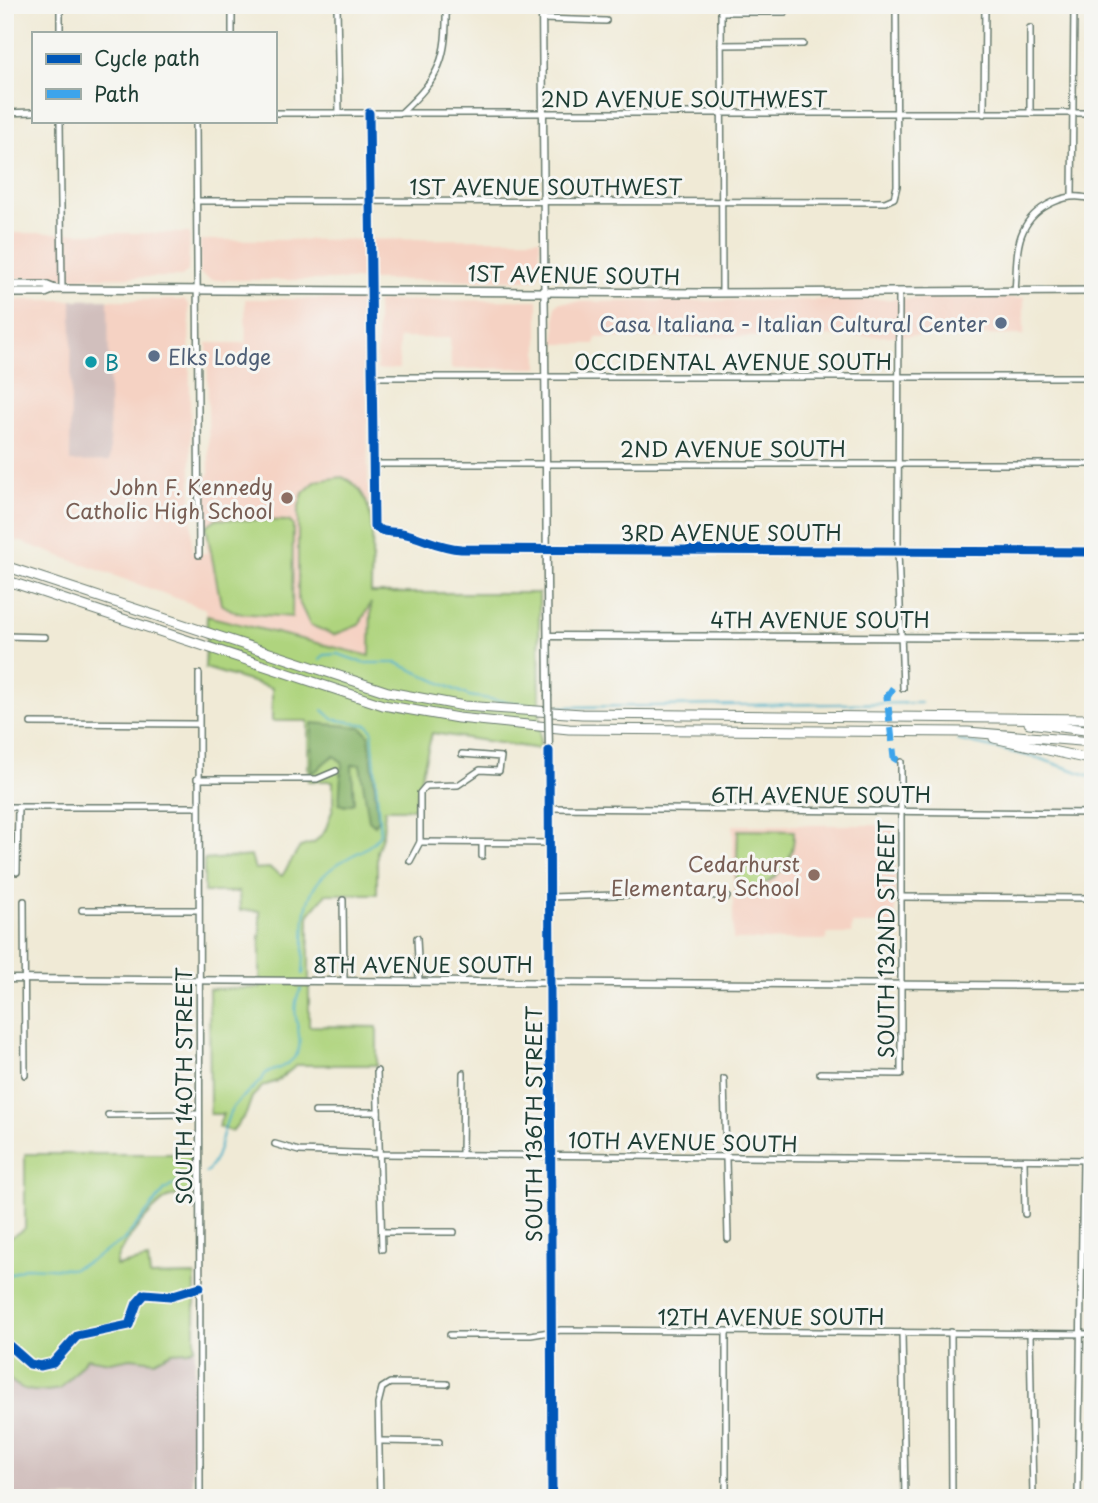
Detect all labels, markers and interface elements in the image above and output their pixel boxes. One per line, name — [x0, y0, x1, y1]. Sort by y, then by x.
legend — [32, 32, 276, 122]
text: Cycle path — [94, 41, 200, 73]
text: Path — [94, 77, 139, 109]
street label: 2ND AVENUE SOUTHWEST — [541, 82, 828, 114]
street label: 1ST AVENUE SOUTHWEST — [410, 170, 683, 202]
street label: 1ST AVENUE SOUTH — [468, 256, 680, 292]
place label: Casa Italiana - Italian Cultural Center — [599, 307, 987, 339]
marker: Casa Italiana - Italian Cultural Center — [993, 315, 1009, 331]
place label: Elks Lodge — [168, 340, 271, 372]
street label: OCCIDENTAL AVENUE SOUTH — [574, 345, 892, 377]
place label: B — [105, 346, 119, 378]
marker: Elks Lodge — [146, 348, 162, 364]
marker: B — [83, 354, 99, 370]
street label: 2ND AVENUE SOUTH — [620, 432, 846, 464]
place label: John F. Kennedy Catholic High School — [65, 470, 273, 526]
marker: John F. Kennedy Catholic High School — [279, 490, 295, 506]
street label: 3RD AVENUE SOUTH — [620, 516, 842, 548]
street label: 4TH AVENUE SOUTH — [710, 603, 930, 635]
street label: 6TH AVENUE SOUTH — [711, 778, 931, 810]
street label: SOUTH 132ND STREET — [869, 820, 901, 1058]
place label: Cedarhurst Elementary School — [611, 847, 800, 903]
marker: Cedarhurst Elementary School — [806, 867, 822, 883]
street label: 8TH AVENUE SOUTH — [313, 948, 533, 980]
street label: SOUTH 140TH STREET — [167, 967, 199, 1205]
street label: SOUTH 136TH STREET — [517, 1005, 549, 1242]
street label: 10TH AVENUE SOUTH — [568, 1123, 798, 1159]
street label: 12TH AVENUE SOUTH — [657, 1300, 885, 1332]

